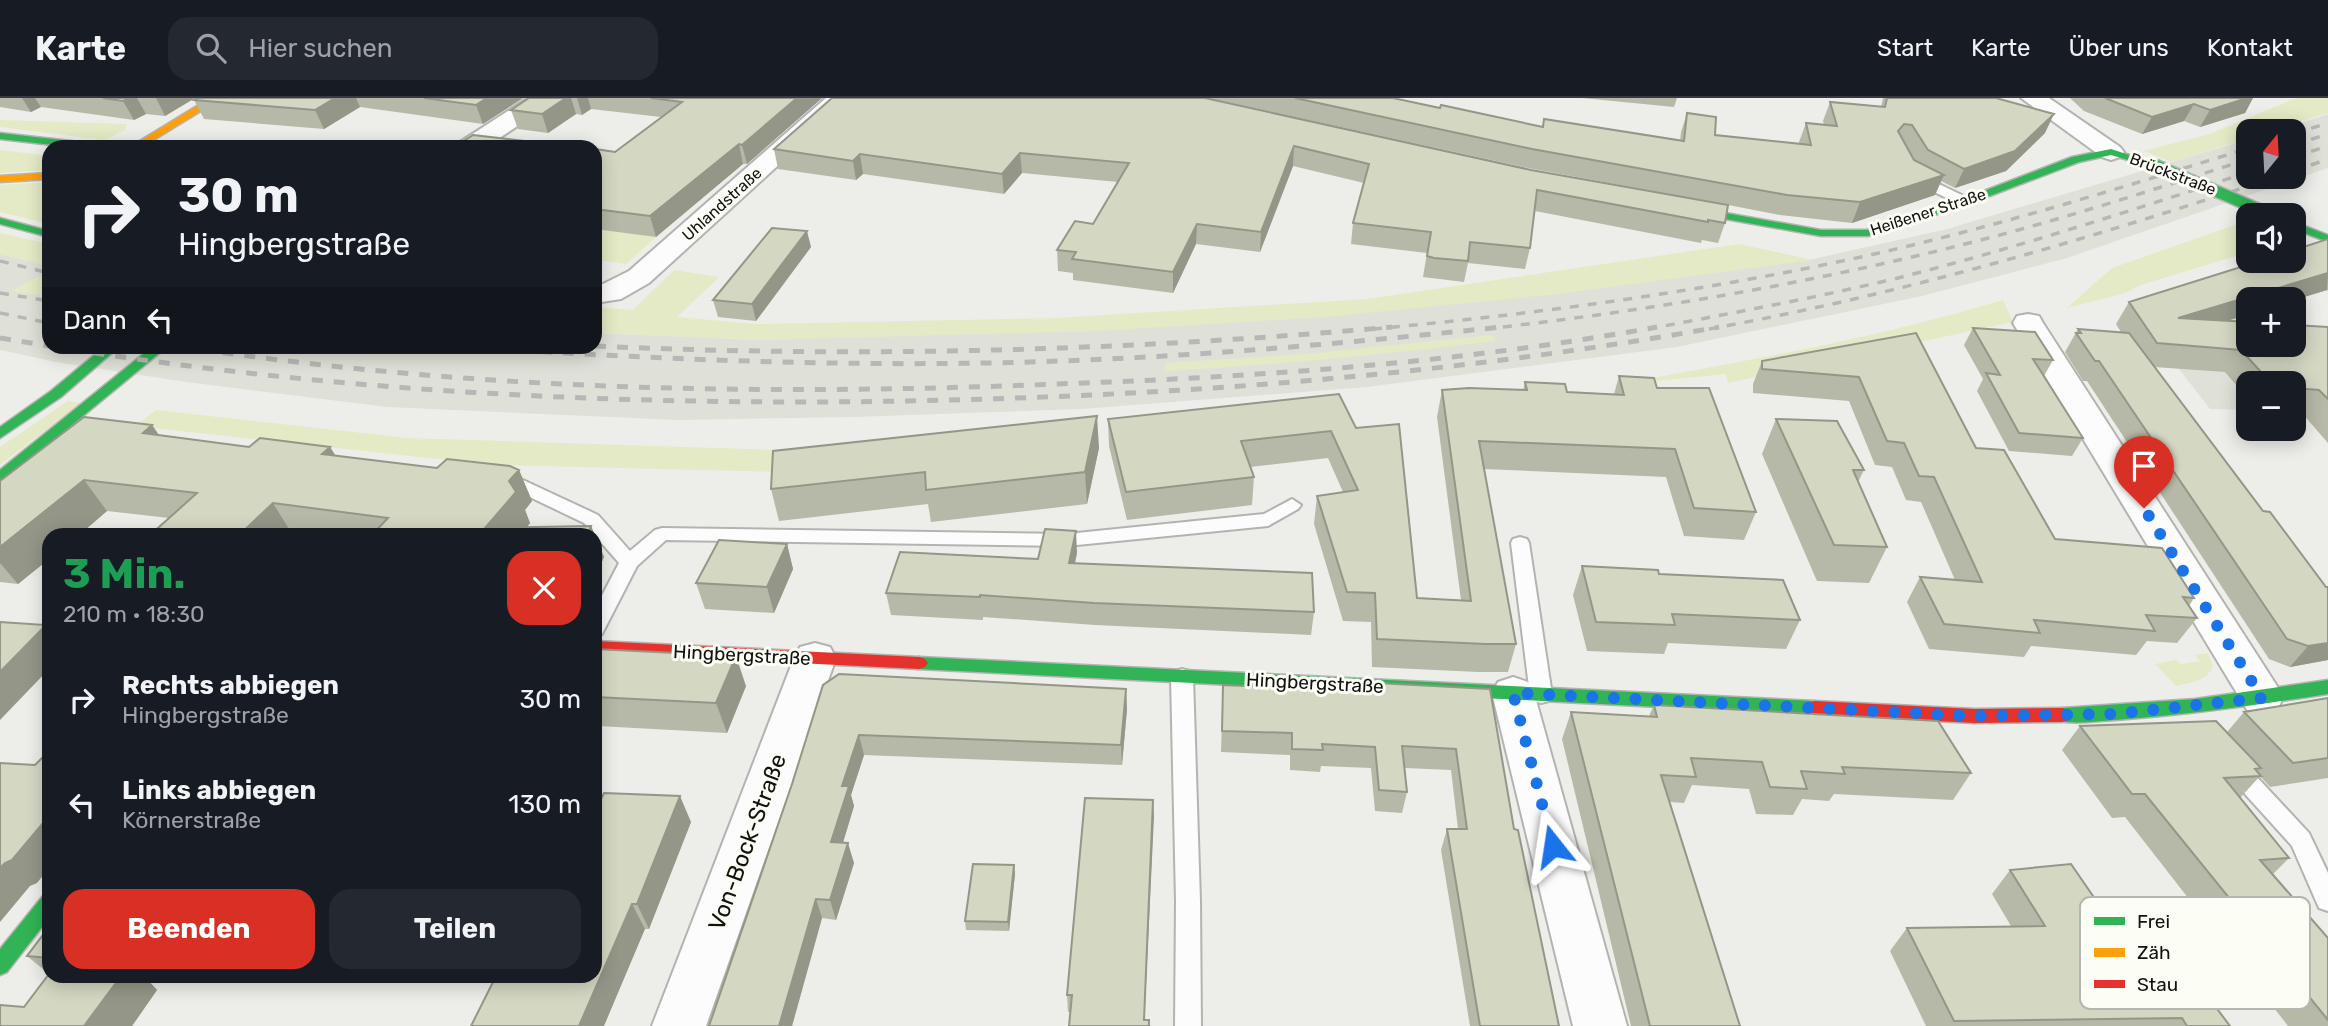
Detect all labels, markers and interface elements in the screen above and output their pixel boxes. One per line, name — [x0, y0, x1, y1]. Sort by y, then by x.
search box — [168, 17, 658, 80]
text: Karte — [35, 29, 126, 68]
icon: search — [192, 29, 230, 67]
text: Hier suchen — [248, 33, 393, 64]
text: Start — [1877, 34, 1933, 62]
text: Karte — [1971, 34, 2031, 62]
text: Über uns — [2069, 34, 2169, 62]
text: Kontakt — [2207, 34, 2293, 62]
north arrow — [2236, 119, 2306, 189]
map controls — [2236, 119, 2306, 441]
street label: Brückstraße — [2127, 149, 2219, 199]
street label: Uhlandstraße — [678, 163, 766, 245]
text: 30 m — [178, 166, 299, 224]
icon: right — [63, 168, 154, 259]
street label: Heißener Straße — [1868, 184, 1988, 240]
button: sound — [2236, 203, 2306, 273]
text: Hingbergstraße — [178, 225, 410, 263]
button: + — [2236, 287, 2306, 357]
icon: left — [141, 301, 179, 339]
text: Dann — [63, 305, 127, 336]
button: − — [2236, 371, 2306, 441]
pin — [2114, 436, 2174, 508]
icon: arrive — [2125, 447, 2163, 485]
text: 3 Min. — [63, 549, 185, 599]
button: close — [507, 551, 581, 625]
text: 210 m · 18:30 — [63, 600, 205, 628]
street label: Hingbergstraße — [673, 640, 811, 670]
street label: Hingbergstraße — [1246, 668, 1384, 698]
text: Rechts abbiegen — [122, 670, 339, 701]
icon: right — [63, 681, 101, 719]
text: 30 m — [519, 684, 581, 715]
text: Hingbergstraße — [122, 701, 289, 729]
street label: Von-Bock-Straße — [702, 750, 792, 934]
text: Links abbiegen — [122, 775, 316, 806]
icon: left — [63, 786, 101, 824]
text: 130 m — [508, 789, 581, 820]
text: Körnerstraße — [122, 806, 261, 834]
position arrow — [1516, 809, 1590, 883]
button: Beenden — [63, 889, 315, 969]
button: Teilen — [329, 889, 581, 969]
legend — [2080, 897, 2310, 1009]
text: Frei — [2137, 910, 2170, 933]
text: Zäh — [2137, 941, 2170, 964]
text: Stau — [2137, 973, 2178, 996]

